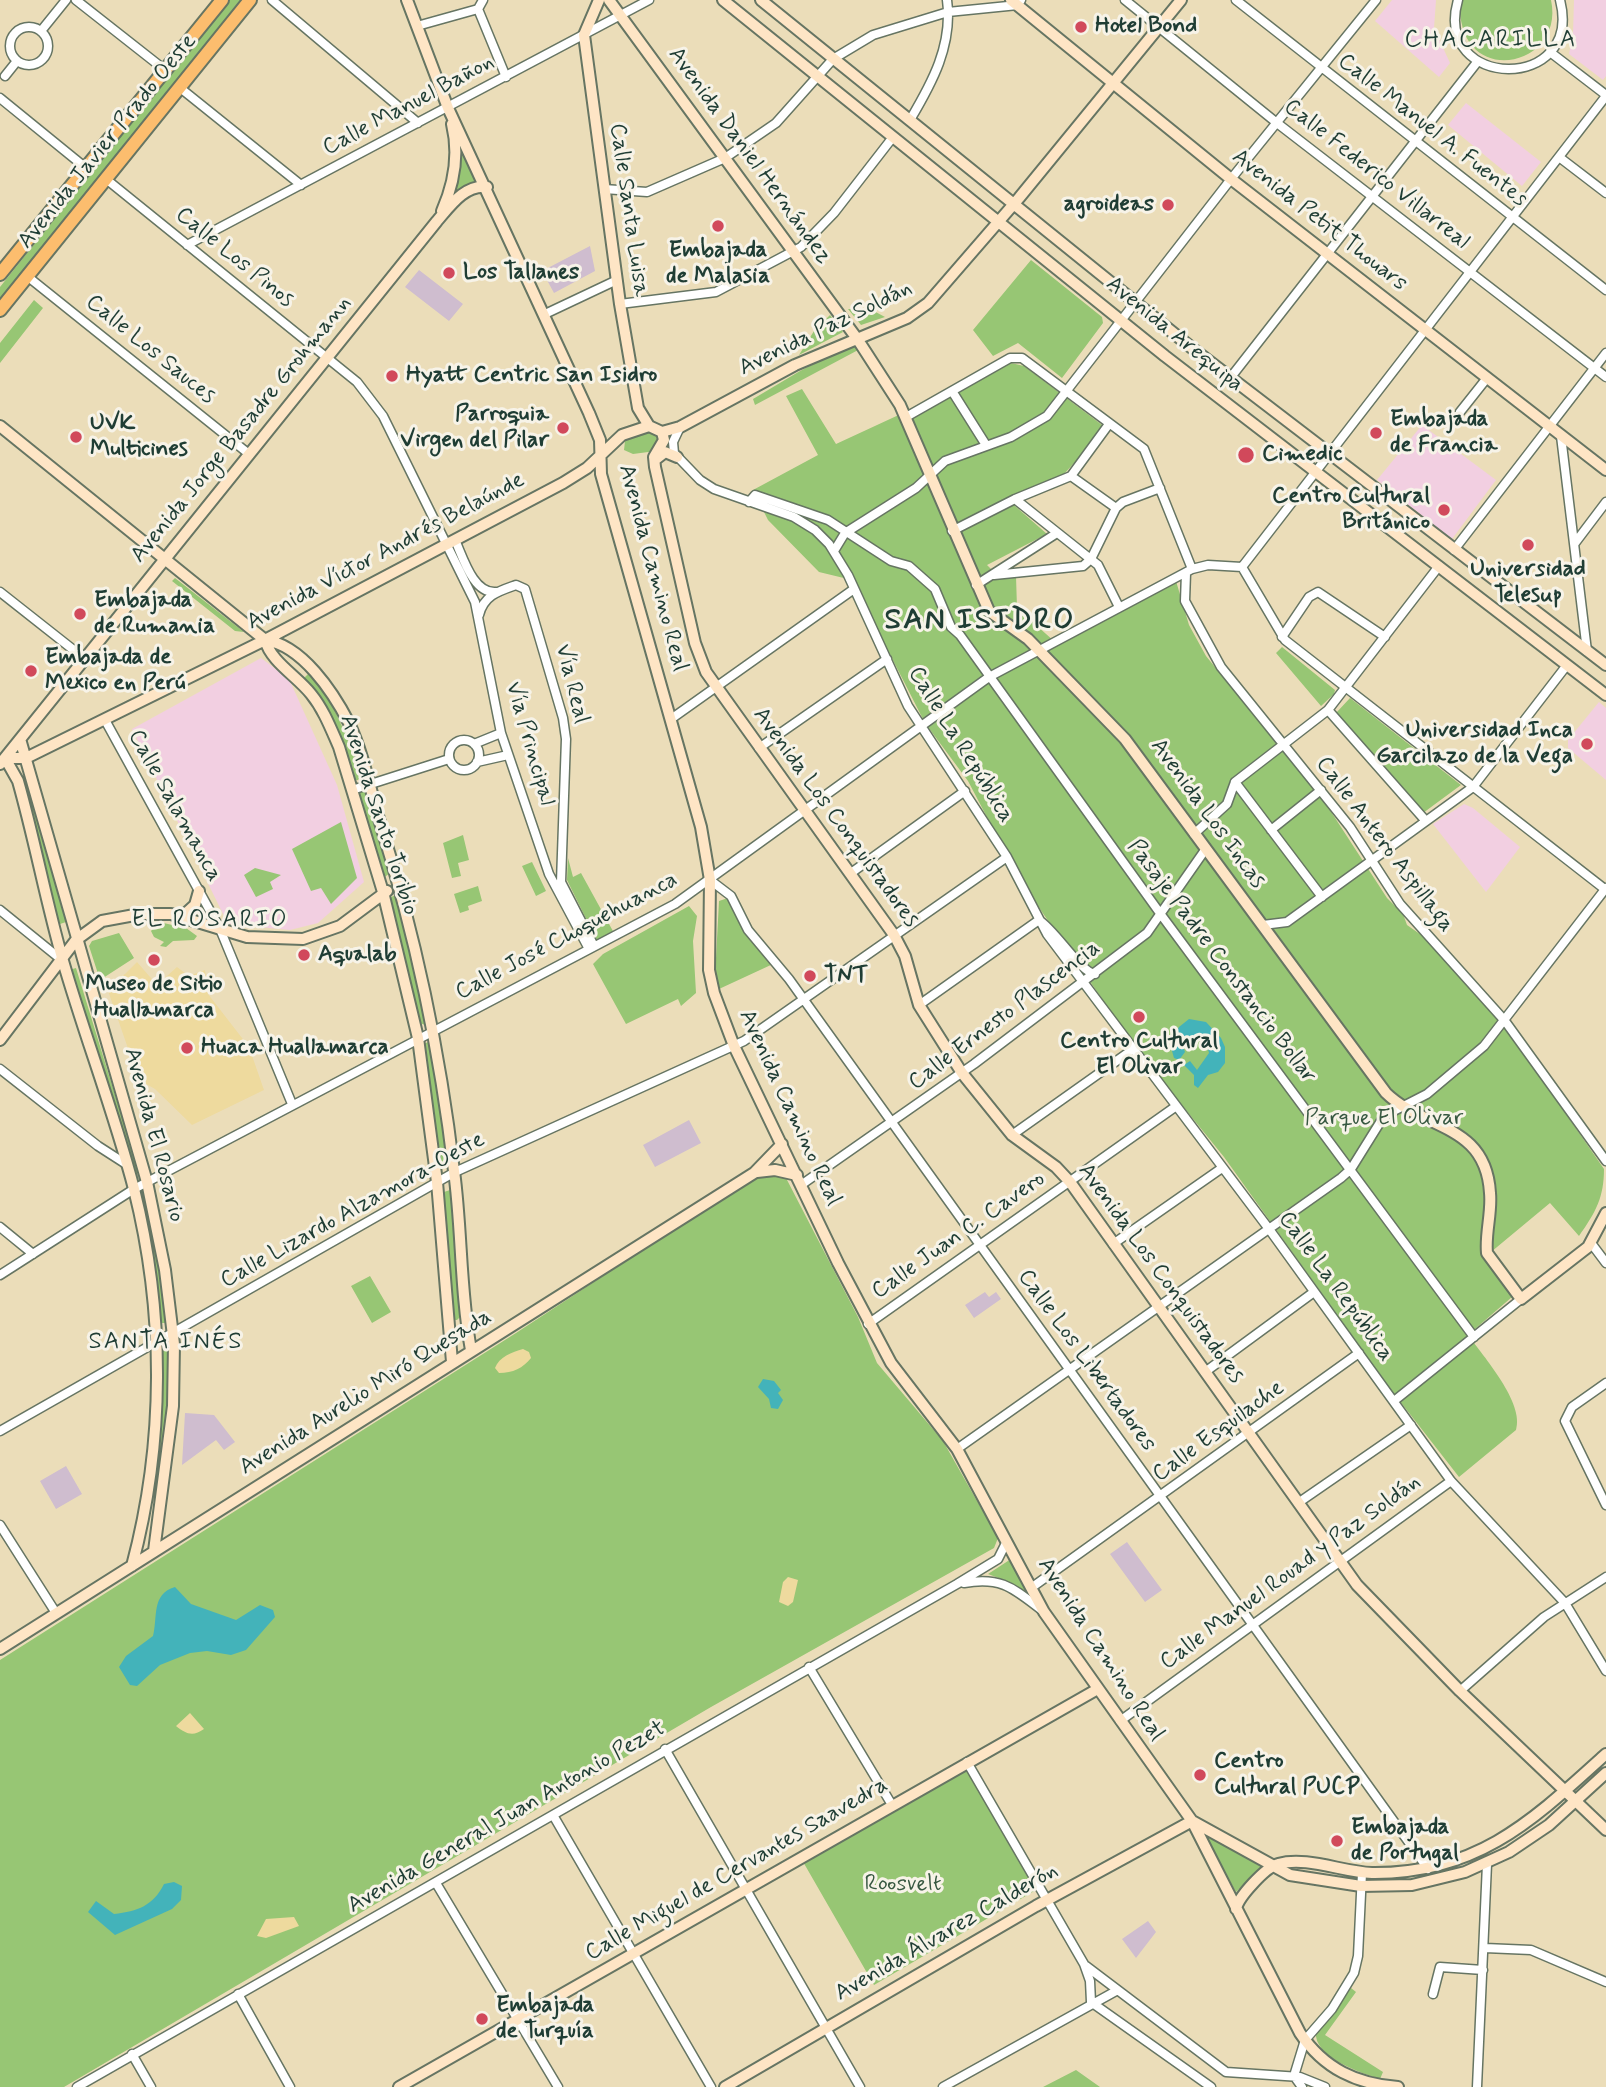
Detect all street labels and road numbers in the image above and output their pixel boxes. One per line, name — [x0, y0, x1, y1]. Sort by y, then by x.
street label: Avenida Javier Prado Oeste — [13, 29, 203, 255]
street label: Avenida Daniel Hernández — [661, 42, 837, 270]
street label: Calle Manuel A. Fuentes — [1332, 48, 1532, 214]
street label: Calle Manuel Bañon — [319, 49, 499, 163]
street label: Calle Federico Villarreal — [1278, 94, 1474, 256]
street label: Calle Santa Luisa — [602, 122, 654, 298]
street label: Avenida Petit Thouars — [1226, 144, 1412, 298]
street label: Calle Los Pinos — [169, 202, 299, 314]
street label: Avenida Arequipa — [1100, 271, 1248, 399]
street label: Avenida Paz Soldán — [735, 275, 917, 383]
street label: Calle Los Sauces — [79, 289, 221, 411]
street label: Avenida Jorge Basadre Grohmann — [126, 291, 358, 569]
street label: Avenida Camino Real — [611, 462, 693, 674]
street label: Avenida Víctor Andrés Belaúnde — [242, 467, 530, 637]
street label: Vía Real — [548, 641, 594, 727]
street label: Calle La República — [901, 662, 1019, 828]
street label: Vía Principal — [498, 679, 560, 809]
street label: Avenida Los Conquistadores — [746, 703, 924, 933]
street label: Avenida Santo Toribio — [333, 711, 423, 919]
street label: Calle Salamanca — [121, 725, 227, 887]
street label: Avenida Los Incas — [1143, 734, 1271, 894]
street label: Calle Antero Aspillaga — [1309, 752, 1459, 938]
street label: Pasaje Padre Constancio Bollar — [1120, 835, 1322, 1089]
street label: Calle José Choquehuanca — [451, 867, 683, 1007]
street label: Calle Ernesto Plascencia — [904, 935, 1106, 1097]
street label: Avenida Camino Real — [732, 1006, 846, 1210]
street label: Avenida El Rosario — [116, 1045, 190, 1225]
street label: Calle Lizardo Alzamora-Oeste — [216, 1127, 490, 1295]
street label: Avenida Los Conquistadores — [1071, 1159, 1249, 1389]
street label: Calle Juan C. Cavero — [867, 1166, 1051, 1306]
street label: Calle La República — [1271, 1206, 1399, 1368]
street label: Calle Los Libertadores — [1011, 1265, 1161, 1457]
street label: Avenida Aurelio Miró Quesada — [235, 1304, 497, 1482]
street label: Calle Esquilache — [1148, 1375, 1290, 1489]
street label: Calle Manuel Rouad y Paz Soldán — [1155, 1469, 1427, 1677]
street label: Avenida Camino Real — [1030, 1553, 1170, 1747]
street label: Avenida General Juan Antonio Pezet — [343, 1715, 671, 1921]
street label: Calle Miguel de Cervantes Saavedra — [581, 1772, 893, 1968]
street label: Avenida Álvarez Calderón — [830, 1858, 1064, 2008]

